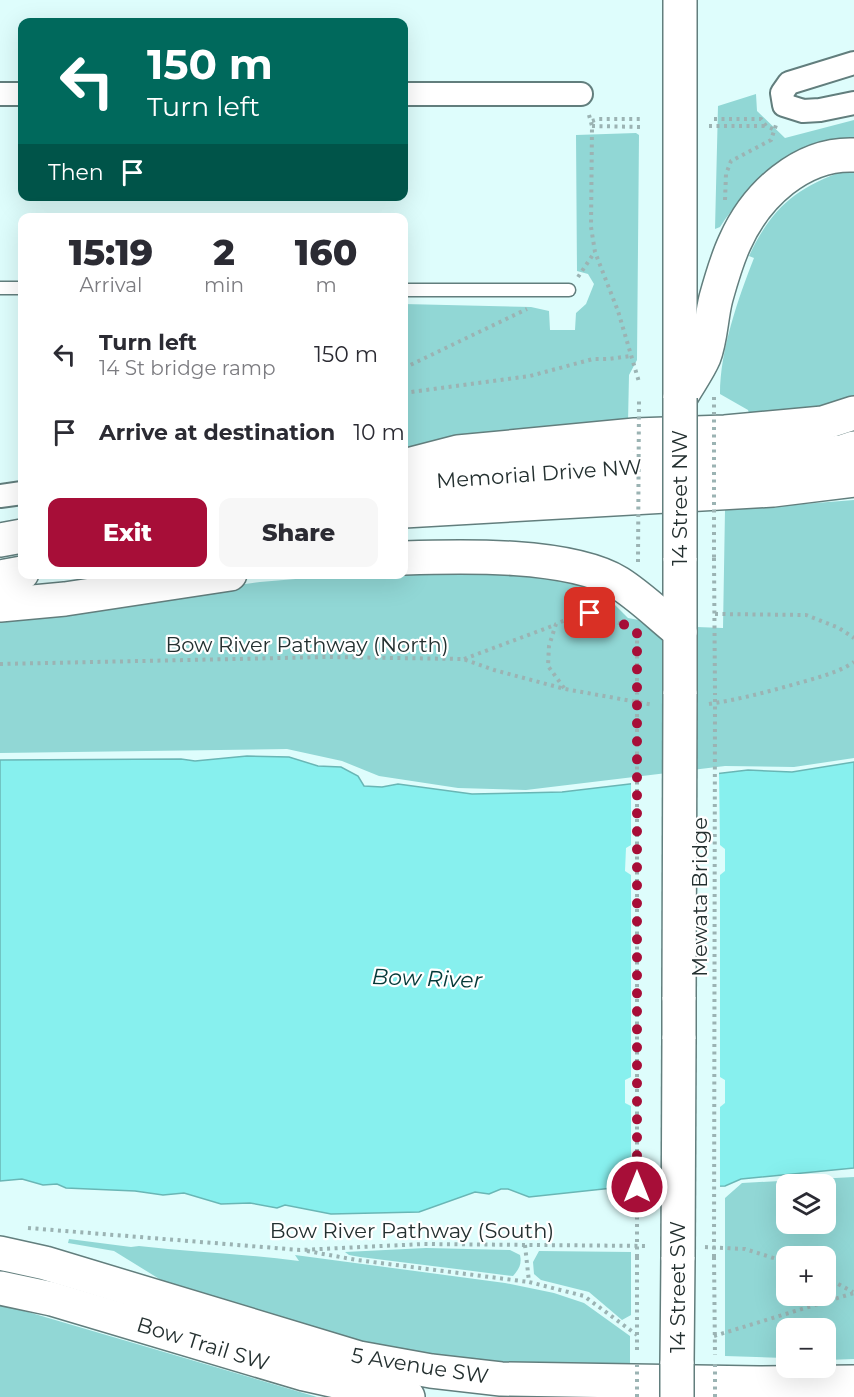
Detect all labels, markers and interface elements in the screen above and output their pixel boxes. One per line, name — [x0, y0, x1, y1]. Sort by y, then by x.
text: 150 m — [147, 38, 273, 90]
icon: left — [48, 42, 126, 120]
text: Turn left — [147, 90, 260, 123]
icon: arrive — [116, 156, 149, 189]
text: Then — [48, 159, 104, 186]
text: 15:19 — [69, 230, 153, 274]
text: 2 — [213, 230, 235, 274]
text: 160 — [295, 230, 357, 274]
text: Arrival — [79, 273, 143, 297]
text: min — [204, 273, 244, 297]
text: m — [315, 273, 337, 297]
text: Turn left — [99, 329, 197, 356]
icon: left — [48, 338, 81, 371]
text: 150 m — [314, 341, 378, 368]
text: 14 St bridge ramp — [99, 356, 276, 380]
icon: arrive — [48, 416, 81, 449]
text: Arrive at destination — [99, 419, 335, 446]
text: 10 m — [353, 419, 405, 446]
street label: 14 Street NW — [667, 430, 692, 566]
street label: Memorial Drive NW — [435, 454, 643, 493]
button: Exit — [48, 498, 207, 567]
button: Share — [219, 498, 378, 567]
pin — [564, 587, 615, 638]
icon: arrive — [573, 596, 606, 629]
street label: Bow River Pathway (North) — [165, 632, 449, 657]
street label: Mewata Bridge — [687, 817, 712, 977]
water label: Bow River — [371, 963, 484, 994]
position arrow — [605, 1155, 669, 1219]
map controls — [776, 1174, 836, 1378]
button: layers — [776, 1174, 836, 1234]
street label: Bow River Pathway (South) — [270, 1218, 554, 1243]
street label: 14 Street SW — [665, 1221, 690, 1353]
button: + — [776, 1246, 836, 1306]
street label: Bow Trail SW — [134, 1311, 273, 1376]
button: − — [776, 1318, 836, 1378]
street label: 5 Avenue SW — [350, 1342, 490, 1389]

